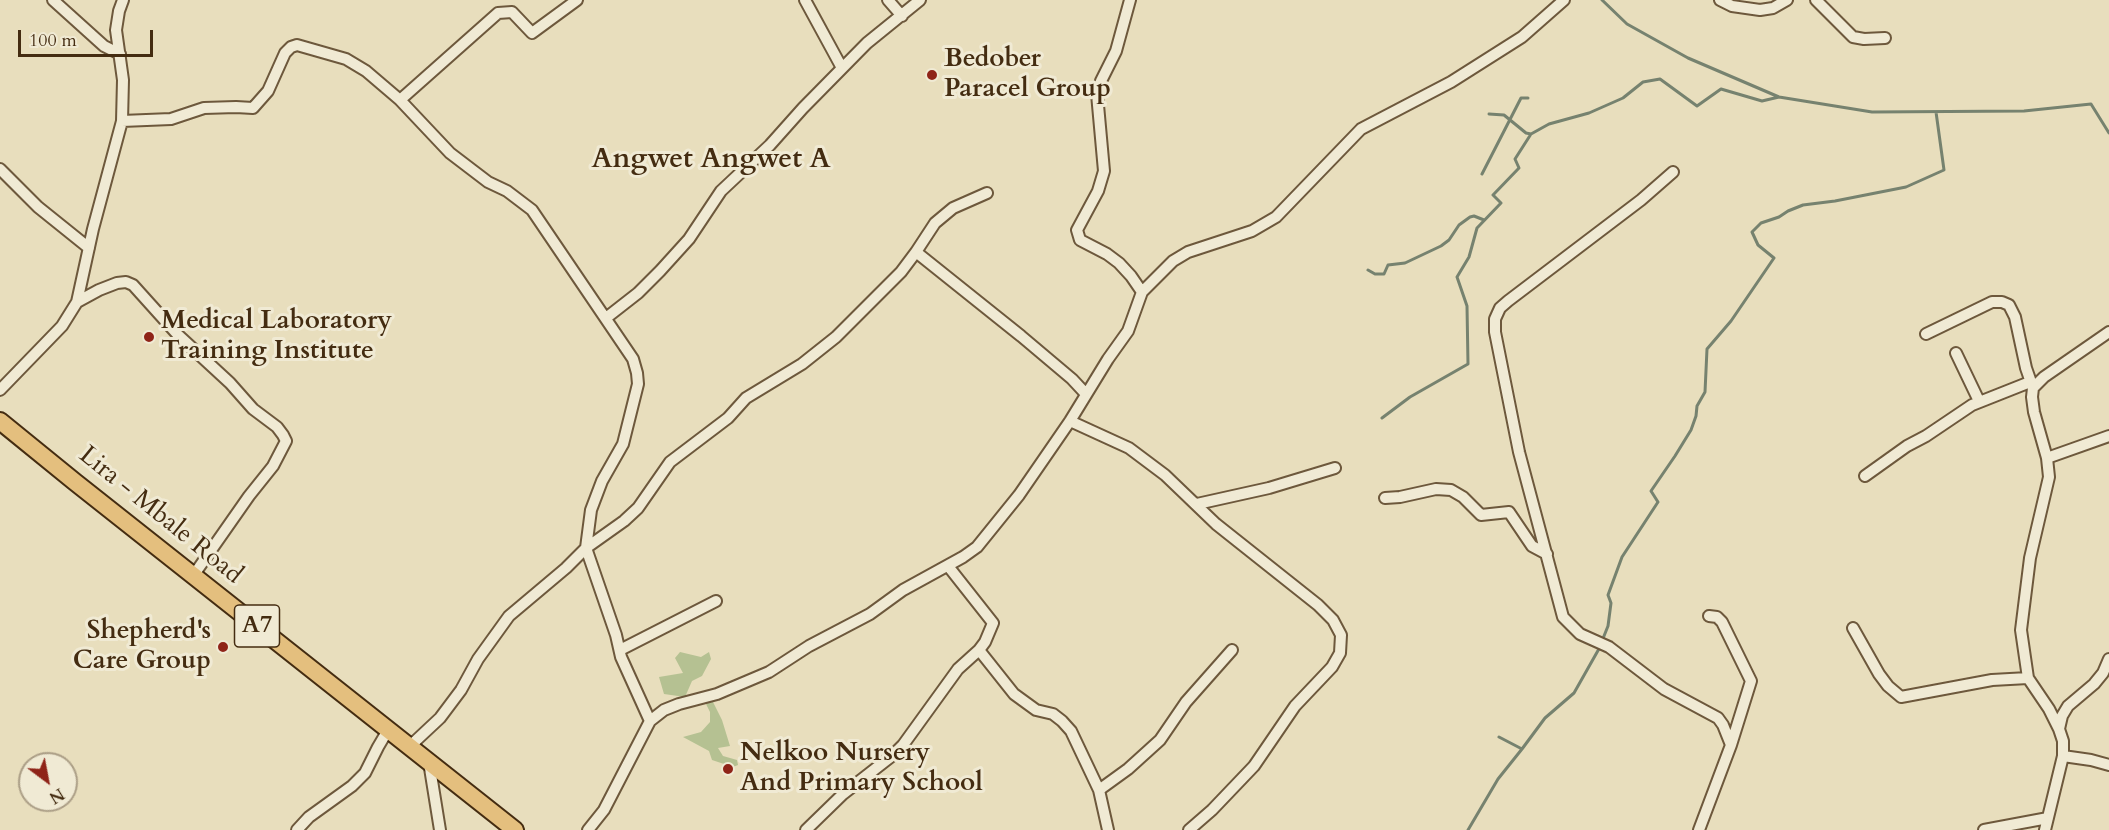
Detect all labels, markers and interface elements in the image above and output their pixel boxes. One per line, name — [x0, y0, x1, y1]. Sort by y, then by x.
scale bar — [21, 18, 156, 56]
text: 100 m — [29, 28, 77, 53]
place label: Bedober Paracel Group — [944, 44, 1111, 106]
marker: Bedober Paracel Group — [925, 68, 939, 82]
district label: Angwet Angwet A — [591, 144, 831, 178]
place label: Medical Laboratory Training Institute — [161, 306, 392, 368]
marker: Medical Laboratory Training Institute — [142, 330, 156, 344]
street label: Lira - Mbale Road — [72, 440, 248, 592]
road number: A7 — [234, 605, 280, 647]
place label: Shepherd's Care Group — [73, 616, 211, 678]
marker: Shepherd's Care Group — [216, 640, 230, 654]
place label: Nelkoo Nursery And Primary School — [740, 738, 983, 800]
north arrow — [18, 752, 78, 812]
marker: Nelkoo Nursery And Primary School — [721, 762, 735, 776]
text: N — [45, 783, 68, 809]

